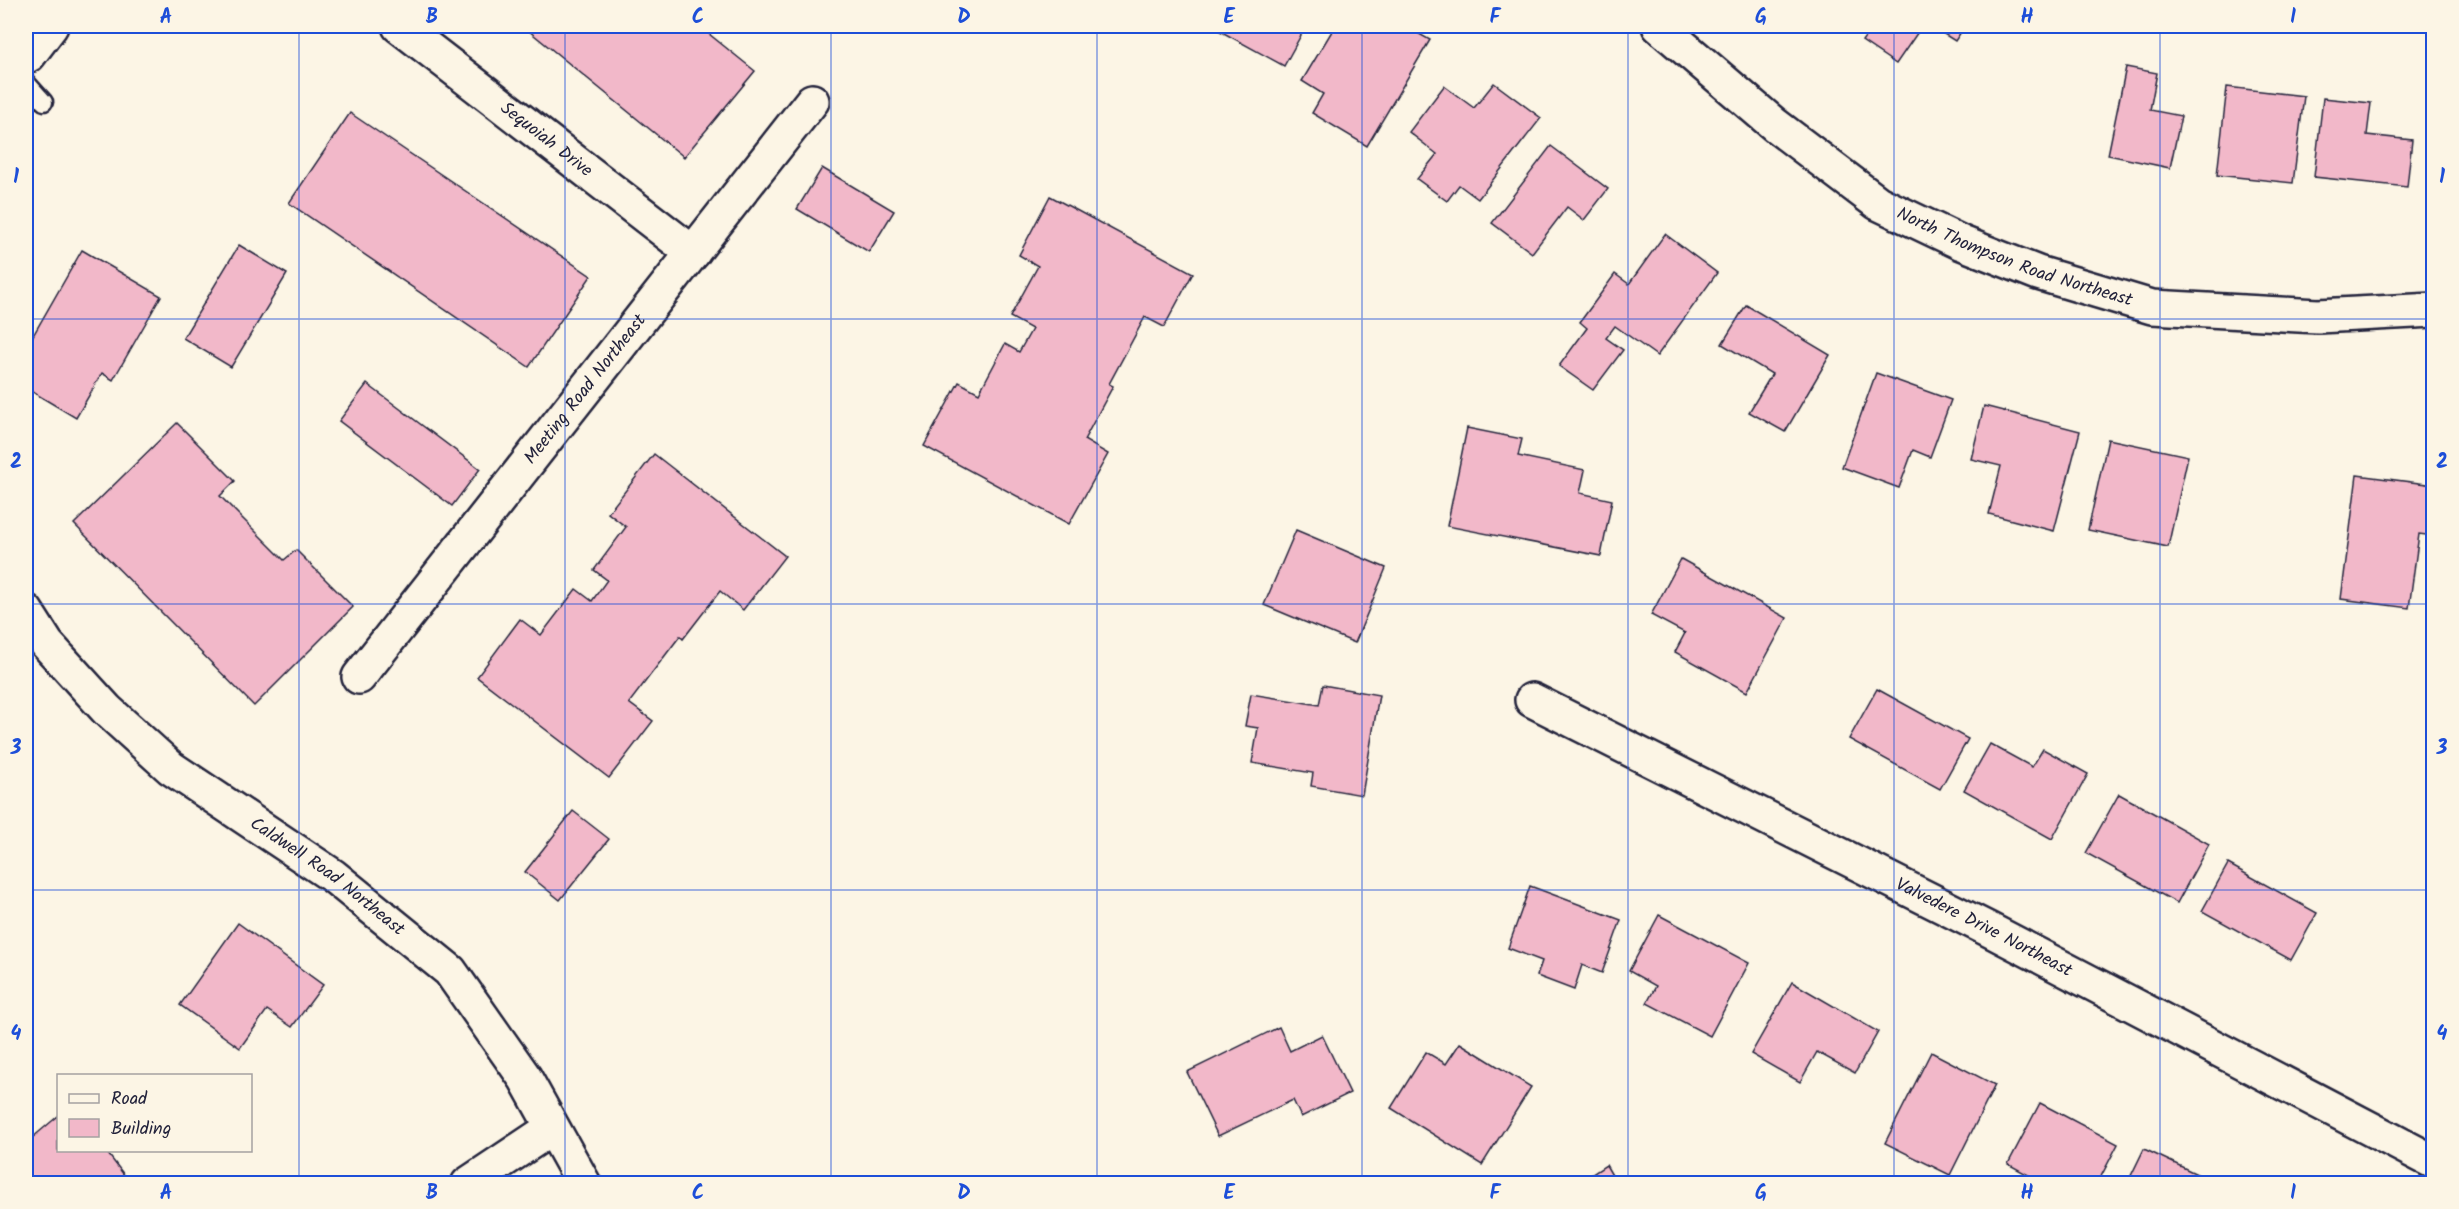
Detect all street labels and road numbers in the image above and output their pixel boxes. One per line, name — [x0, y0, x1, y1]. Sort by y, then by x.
street label: Sequoiah Drive — [494, 94, 599, 185]
street label: North Thompson Road Northeast — [1892, 199, 2137, 315]
street label: Meeting Road Northeast — [517, 307, 654, 471]
street label: Caldwell Road Northeast — [244, 810, 412, 944]
street label: Valvedere Drive Northeast — [1890, 870, 2078, 986]

